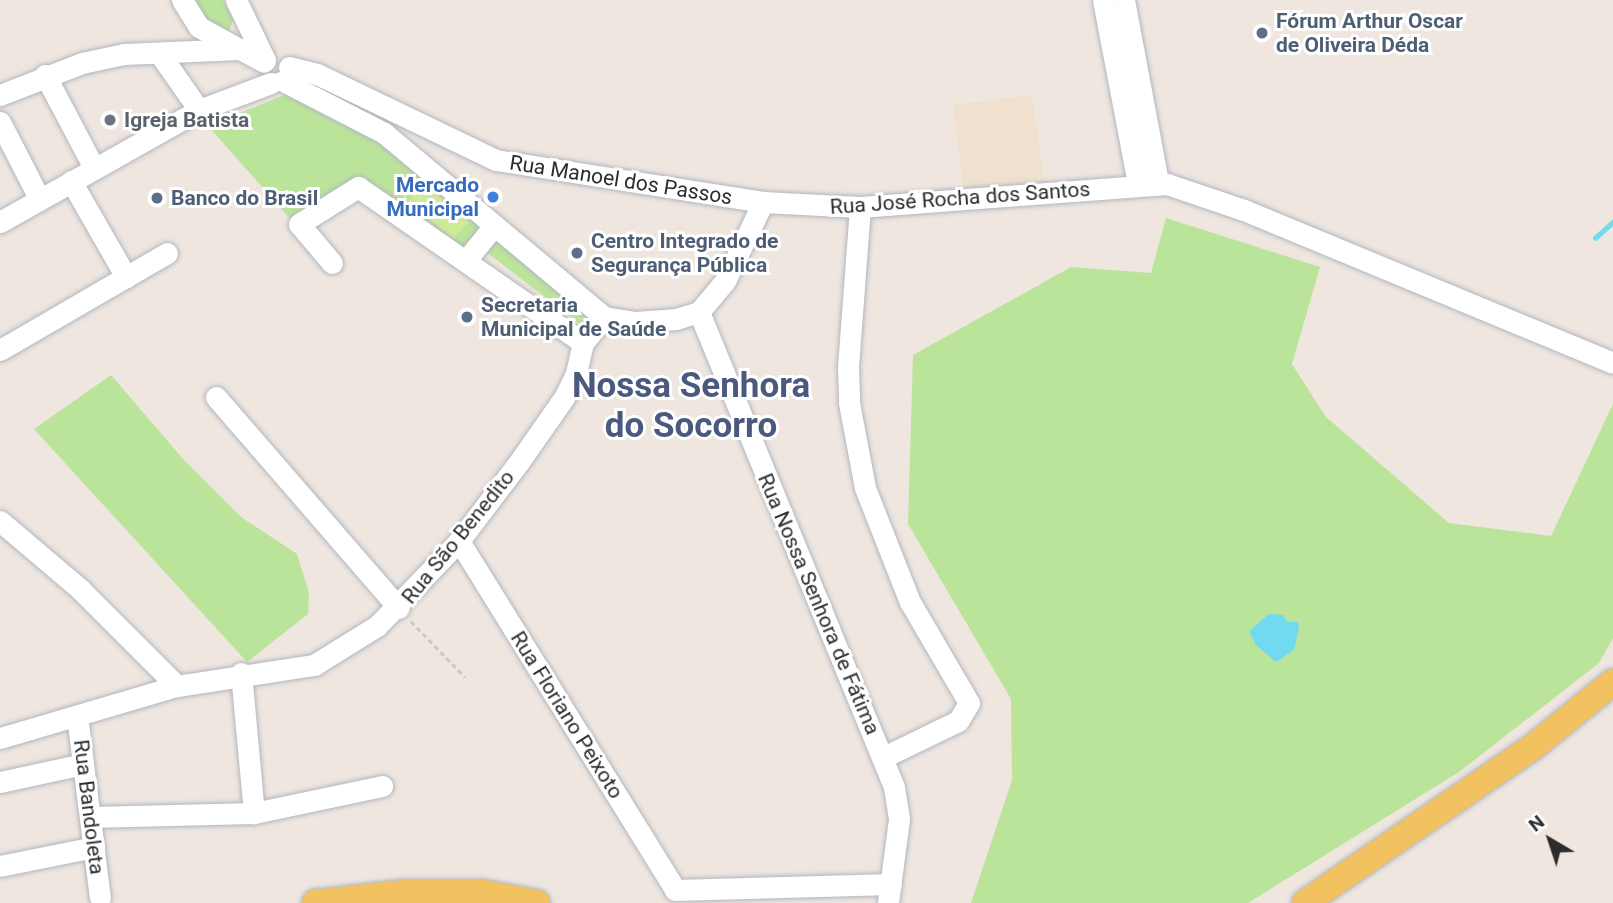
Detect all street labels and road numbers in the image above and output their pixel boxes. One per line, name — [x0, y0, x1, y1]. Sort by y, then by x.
street label: Rua Manoel dos Passos — [508, 150, 734, 210]
street label: Rua José Rocha dos Santos — [829, 176, 1091, 220]
street label: Rua São Benedito — [396, 465, 520, 609]
street label: Rua Nossa Senhora de Fátima — [752, 470, 886, 738]
street label: Rua Floriano Peixoto — [505, 627, 629, 803]
street label: Rua Bandoleta — [68, 738, 110, 876]

